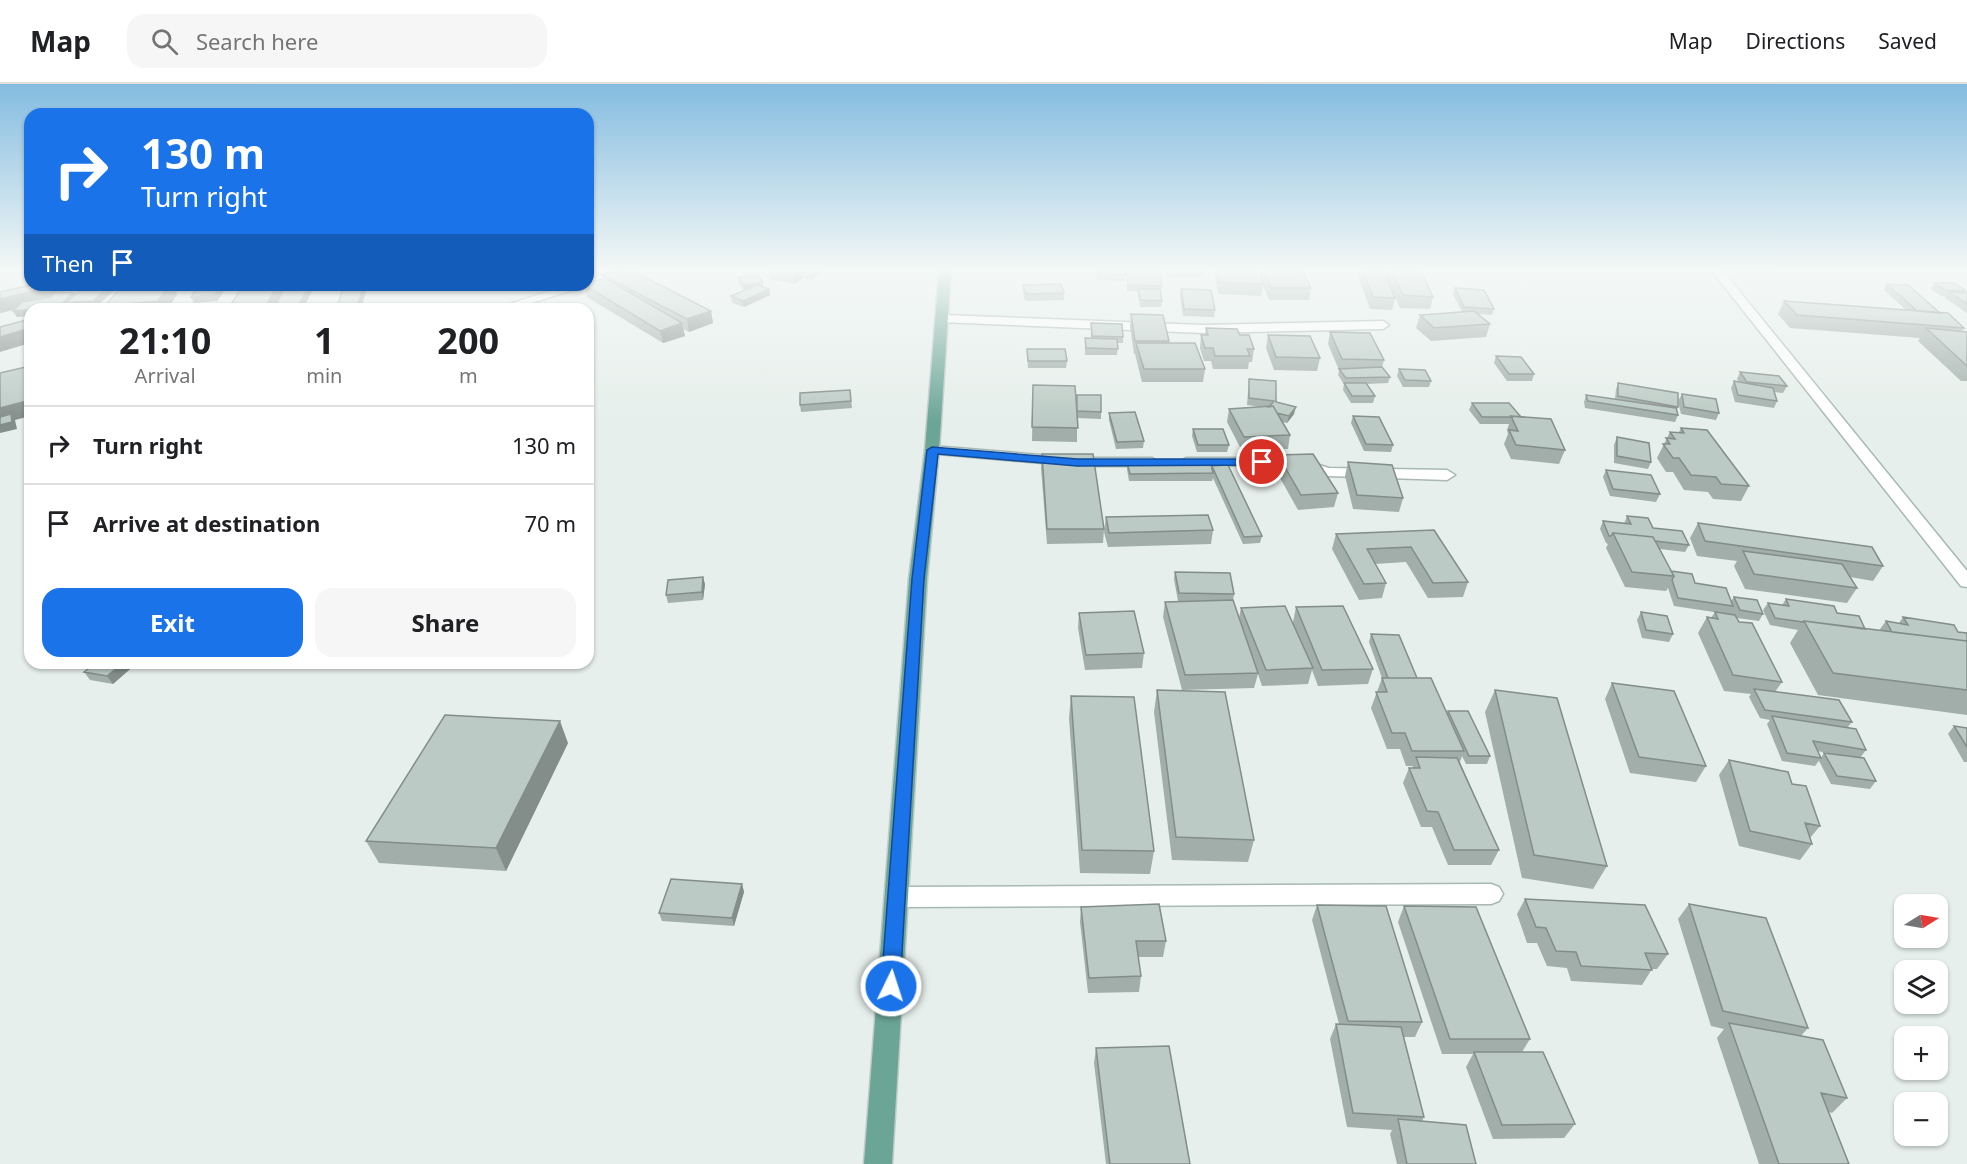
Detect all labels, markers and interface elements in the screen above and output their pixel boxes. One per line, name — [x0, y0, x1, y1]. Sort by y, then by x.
search box — [127, 14, 547, 68]
text: Map — [30, 22, 91, 60]
icon: search — [148, 25, 181, 58]
text: Search here — [196, 26, 318, 56]
text: Map — [1669, 27, 1713, 55]
text: Directions — [1746, 27, 1845, 55]
text: Saved — [1878, 27, 1937, 55]
text: 130 m — [141, 124, 265, 181]
icon: right — [42, 132, 120, 210]
text: Turn right — [141, 178, 267, 215]
icon: arrive — [106, 246, 139, 279]
text: Then — [42, 248, 94, 278]
text: 21:10 — [119, 316, 211, 365]
text: 1 — [314, 316, 335, 365]
text: 200 — [437, 316, 499, 365]
text: Arrival — [135, 362, 196, 389]
text: min — [306, 362, 342, 389]
text: m — [459, 362, 478, 389]
icon: right — [42, 429, 75, 462]
text: Turn right — [93, 430, 203, 460]
text: 130 m — [512, 430, 576, 460]
pin — [1236, 436, 1287, 487]
icon: arrive — [1245, 445, 1278, 478]
icon: arrive — [42, 507, 75, 540]
text: Arrive at destination — [93, 508, 320, 538]
text: 70 m — [525, 508, 576, 538]
button: Exit — [42, 588, 303, 657]
button: Share — [315, 588, 576, 657]
north arrow — [1894, 894, 1948, 948]
map controls — [1894, 894, 1948, 1146]
position arrow — [859, 954, 923, 1018]
button: layers — [1894, 960, 1948, 1014]
button: + — [1894, 1026, 1948, 1080]
button: − — [1894, 1092, 1948, 1146]

